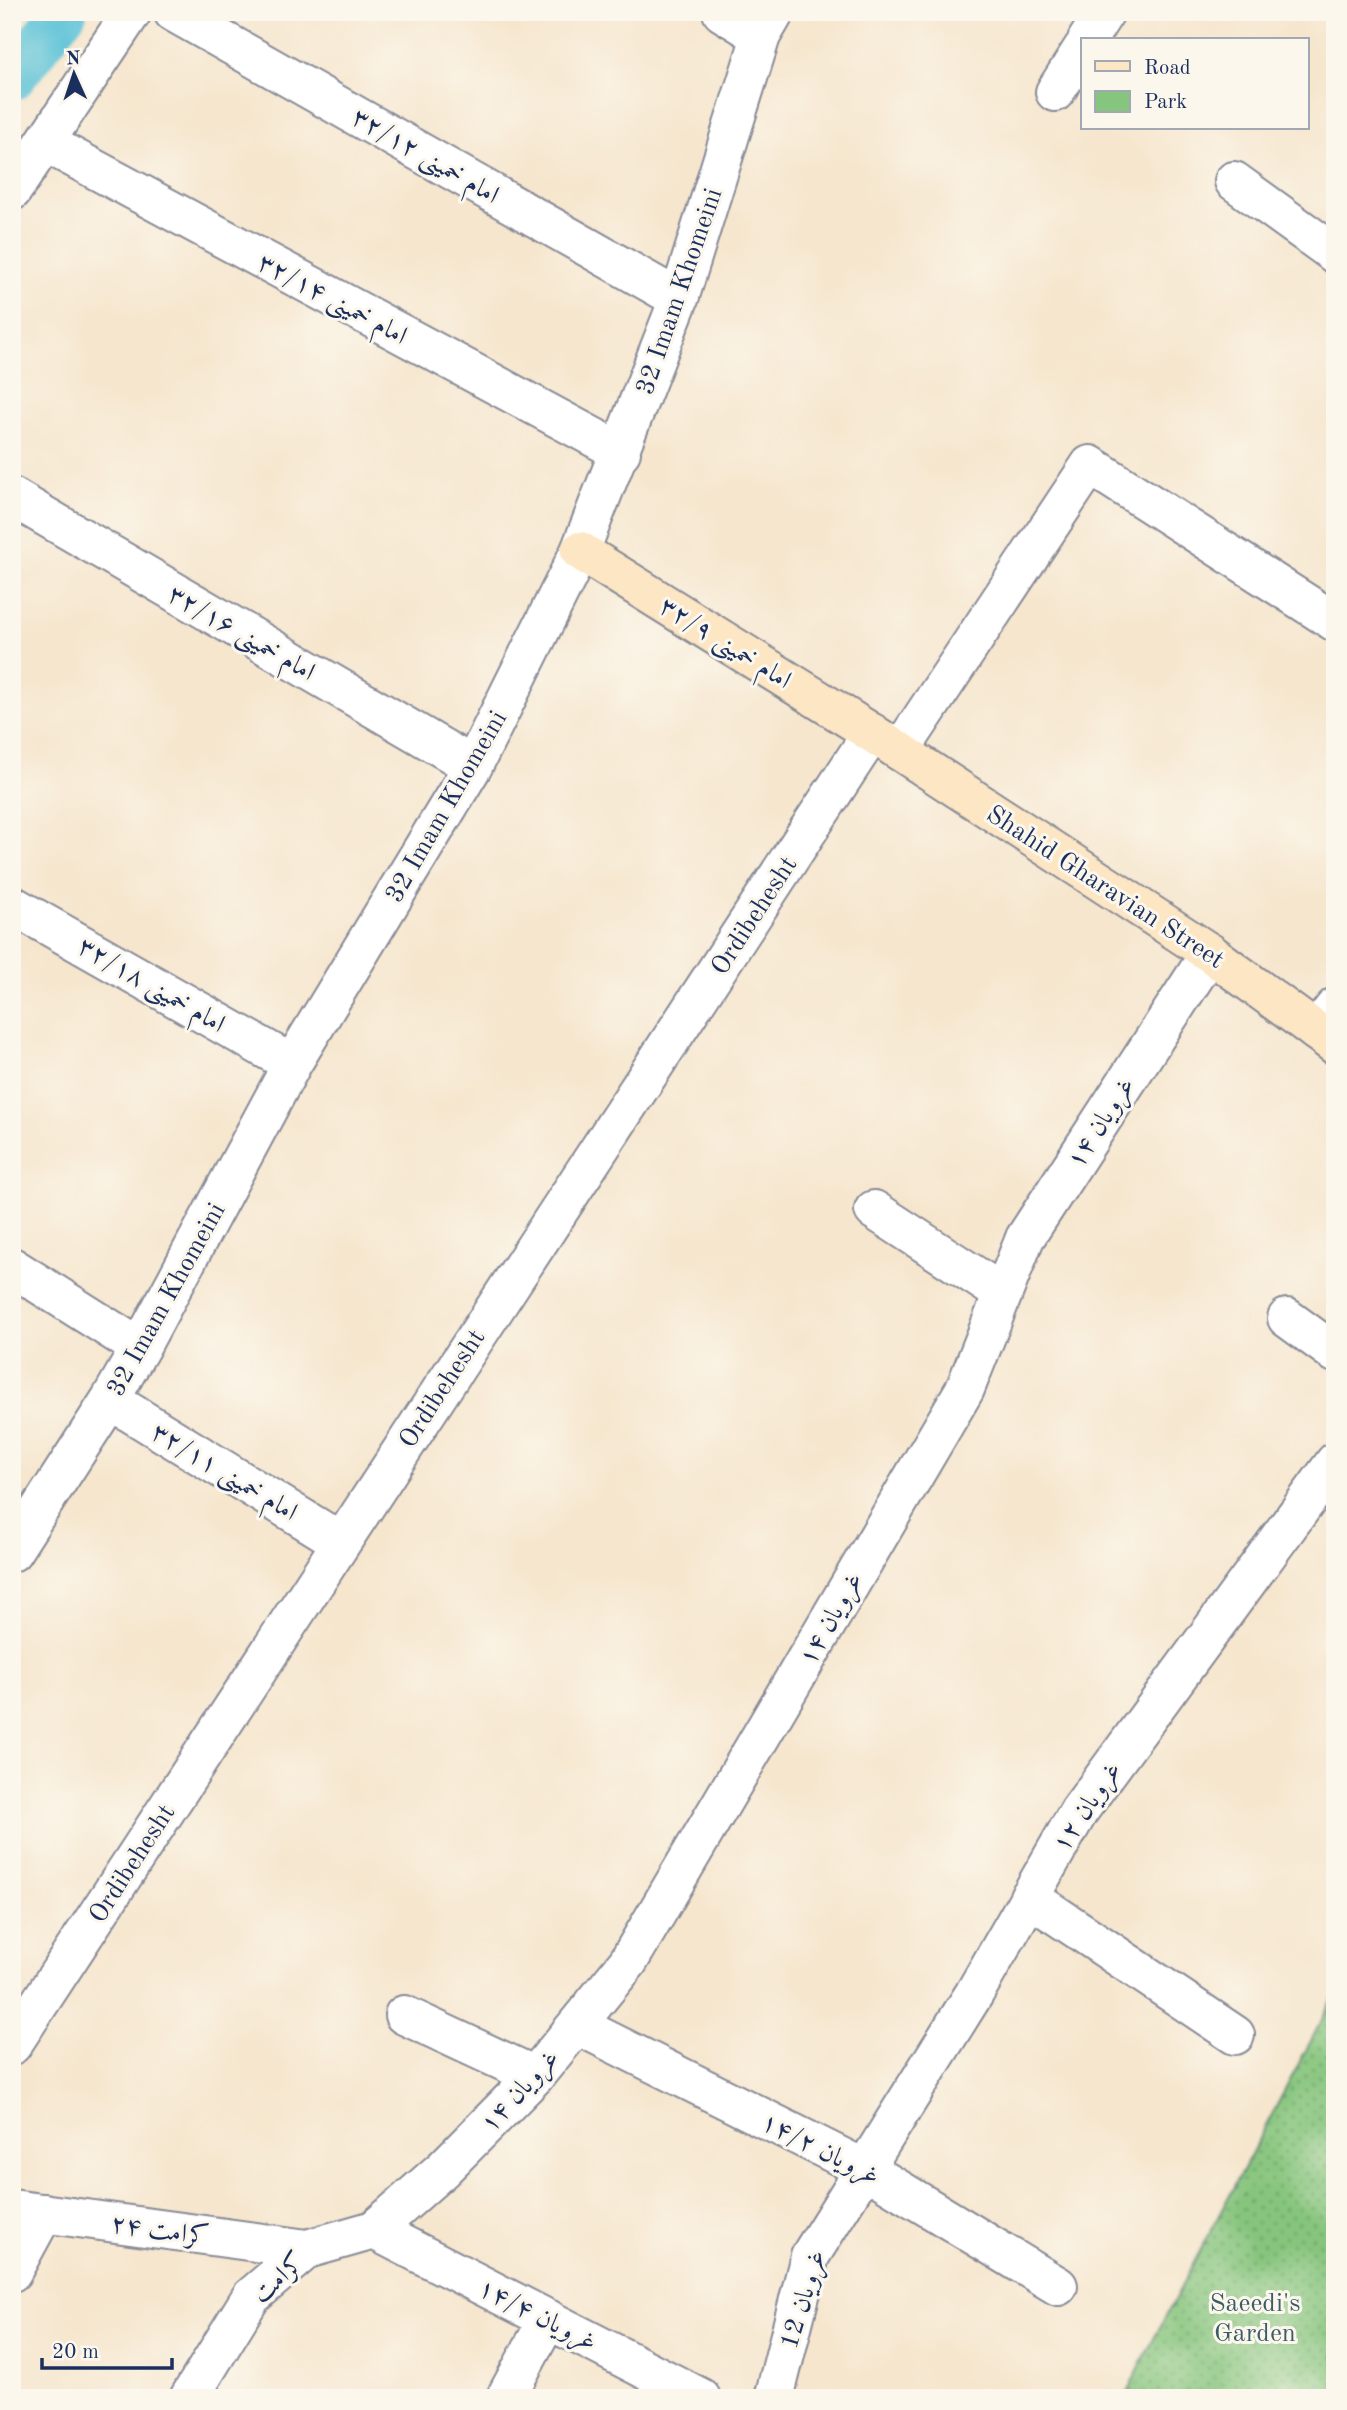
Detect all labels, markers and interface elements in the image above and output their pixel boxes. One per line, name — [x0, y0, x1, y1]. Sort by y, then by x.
north arrow — [38, 38, 108, 108]
legend — [1081, 38, 1308, 130]
text: N — [65, 50, 81, 69]
text: Road — [1144, 58, 1191, 79]
text: Park — [1144, 92, 1187, 113]
street label: امام خمینی ۳۲/۱۲ — [343, 104, 503, 216]
street label: 32 Imam Khomeini — [632, 185, 727, 398]
street label: امام خمینی ۳۲/۱۴ — [249, 250, 411, 357]
street label: امام خمینی ۳۲/۱۶ — [159, 581, 319, 693]
street label: امام خمینی ۳۲/۹ — [650, 593, 795, 701]
street label: 32 Imam Khomeini — [381, 707, 512, 907]
street label: Shahid Gharavian Street — [982, 801, 1228, 974]
street label: Ordibehesht — [707, 852, 802, 980]
street label: امام خمینی ۳۲/۱۸ — [69, 933, 229, 1045]
street label: غرویان ۱۴ — [1063, 1073, 1143, 1174]
street label: 32 Imam Khomeini — [103, 1199, 231, 1401]
street label: Ordibehesht — [395, 1325, 490, 1453]
street label: امام خمینی ۳۲/۱۱ — [143, 1419, 301, 1533]
street label: غرویان ۱۴ — [795, 1568, 871, 1671]
street label: غرویان ۱۲ — [1048, 1758, 1129, 1858]
street label: Ordibehesht — [85, 1800, 180, 1928]
street label: غرویان ۱۴ — [476, 2045, 567, 2139]
street label: غرویان ۱۴/۲ — [756, 2109, 883, 2193]
street label: کرامت ۲۴ — [109, 2209, 211, 2252]
street label: کرامت — [247, 2247, 311, 2309]
street label: غرویان 12 — [777, 2247, 834, 2353]
street label: غرویان ۱۴/۴ — [473, 2275, 600, 2359]
park label: Saeedi's Garden — [1209, 2291, 1301, 2347]
scale bar — [42, 2326, 172, 2370]
text: 20 m — [52, 2342, 99, 2363]

